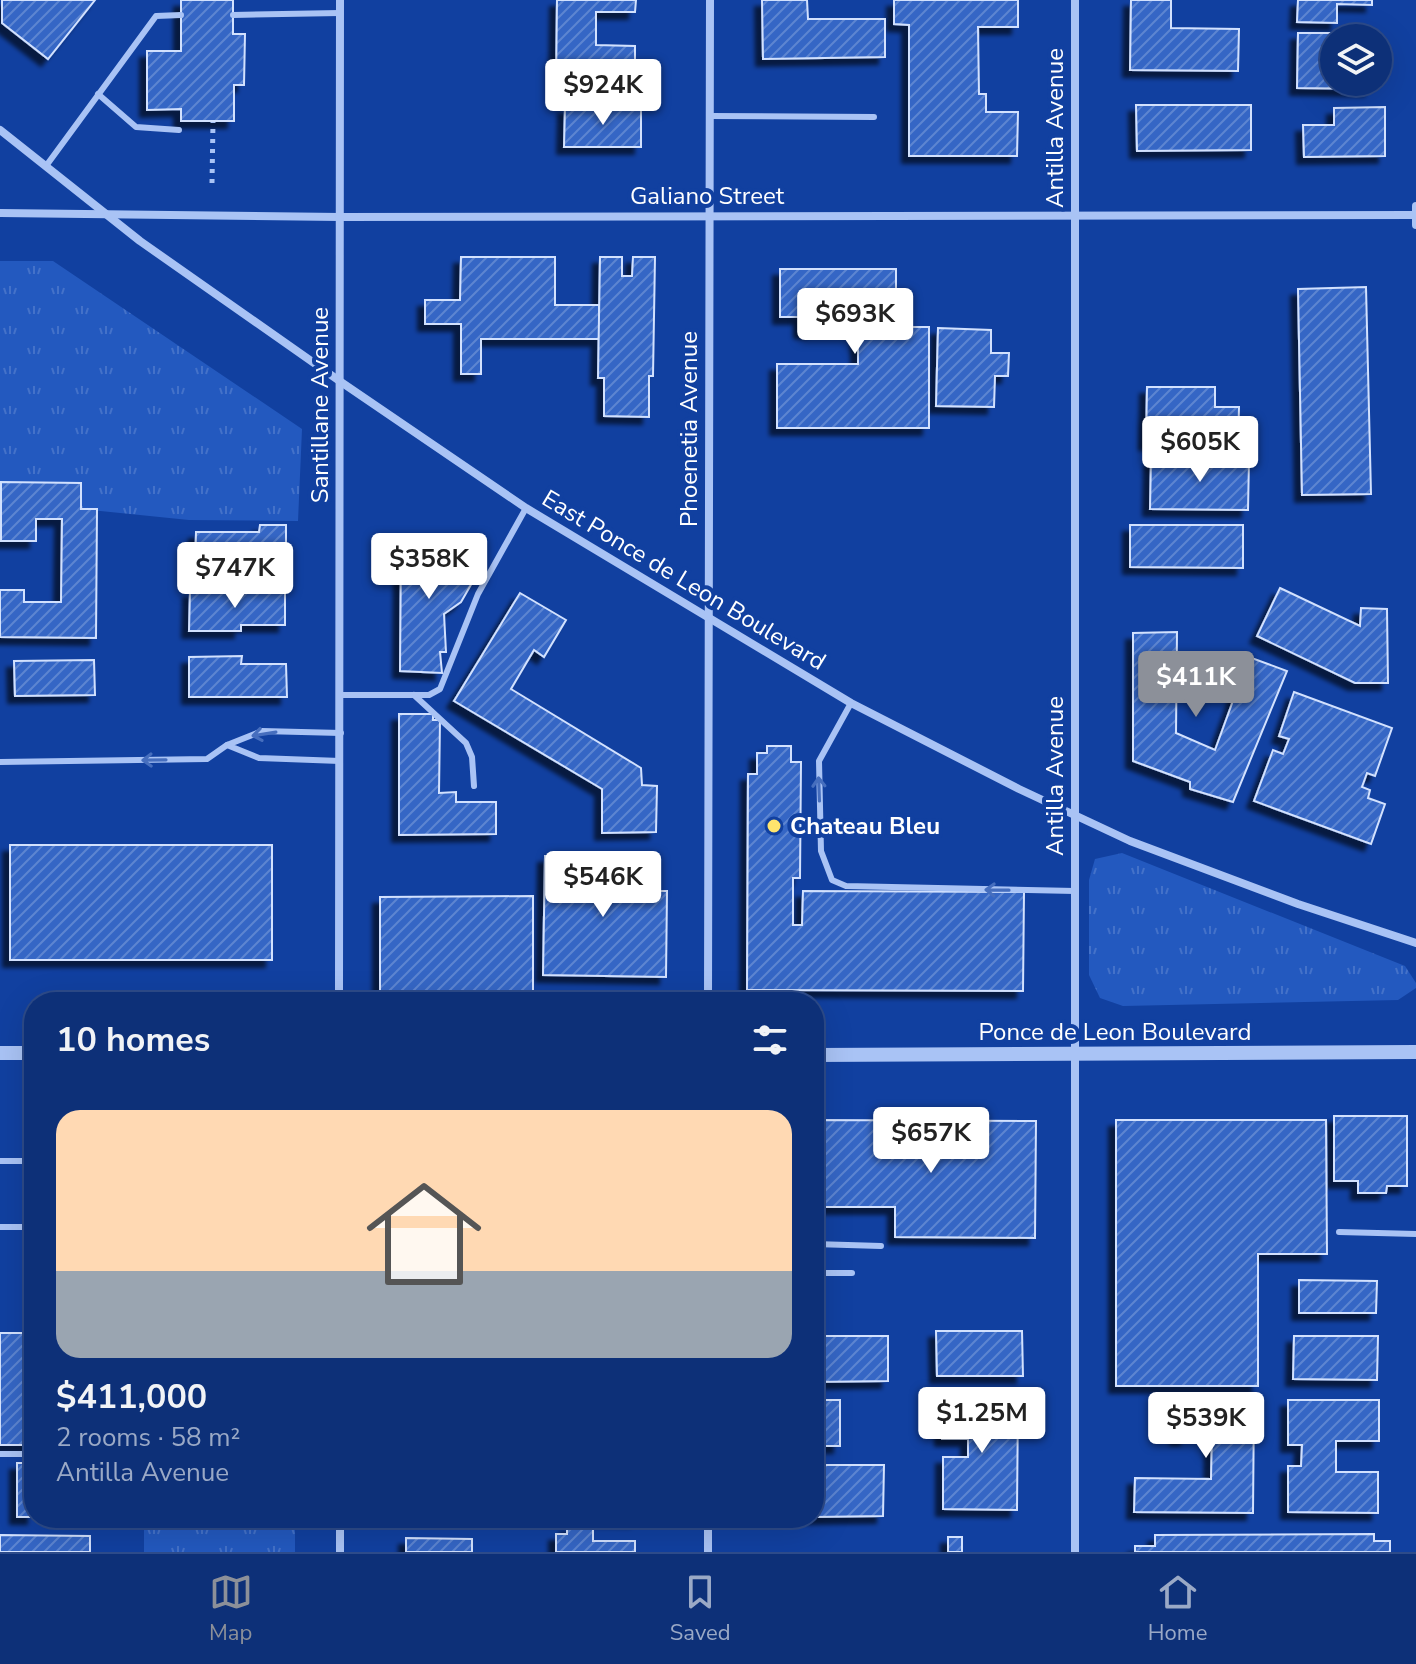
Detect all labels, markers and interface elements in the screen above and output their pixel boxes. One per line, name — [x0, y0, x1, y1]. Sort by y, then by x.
map controls — [1320, 24, 1392, 96]
button: layers — [1320, 24, 1392, 96]
street label: Antilla Avenue — [1039, 48, 1071, 208]
pin: $924K — [547, 59, 659, 127]
text: $924K — [563, 67, 643, 102]
street label: Galiano Street — [630, 180, 785, 212]
pin: $693K — [799, 288, 911, 356]
text: $693K — [815, 296, 895, 331]
street label: Santillane Avenue — [304, 307, 336, 503]
street label: Phoenetia Avenue — [673, 331, 705, 527]
pin: $605K — [1144, 416, 1256, 484]
text: $605K — [1160, 424, 1240, 459]
street label: East Ponce de Leon Boulevard — [536, 482, 832, 678]
pin: $358K — [373, 533, 485, 601]
text: $358K — [389, 541, 469, 576]
pin: $747K — [179, 542, 291, 610]
text: $747K — [195, 550, 275, 585]
pin: $411K — [1140, 651, 1252, 719]
text: $411K — [1156, 659, 1236, 694]
street label: Antilla Avenue — [1039, 696, 1071, 856]
one-way arrow — [251, 727, 277, 742]
one-way arrow — [141, 752, 168, 768]
one-way arrow — [812, 776, 827, 803]
place label: Chateau Bleu — [790, 810, 940, 842]
marker: Chateau Bleu — [765, 817, 783, 835]
pin: $546K — [547, 851, 659, 919]
text: $546K — [563, 859, 643, 894]
one-way arrow — [984, 882, 1011, 897]
street label: Ponce de Leon Boulevard — [978, 1016, 1252, 1048]
text: 10 homes — [56, 1017, 210, 1063]
icon: filters — [748, 1018, 792, 1062]
pin: $657K — [875, 1107, 987, 1175]
text: $657K — [891, 1115, 971, 1150]
icon: home — [352, 1162, 496, 1306]
text: $411,000 — [56, 1374, 207, 1420]
pin: $1.25M — [917, 1387, 1047, 1455]
pin: $539K — [1150, 1392, 1262, 1460]
text: $1.25M — [936, 1395, 1028, 1430]
text: $539K — [1166, 1400, 1246, 1435]
text: 2 rooms · 58 m² — [56, 1420, 240, 1455]
text: Antilla Avenue — [56, 1455, 229, 1490]
tab: Map — [209, 1570, 253, 1648]
tab: Saved — [670, 1570, 731, 1648]
tab: Home — [1148, 1570, 1207, 1648]

